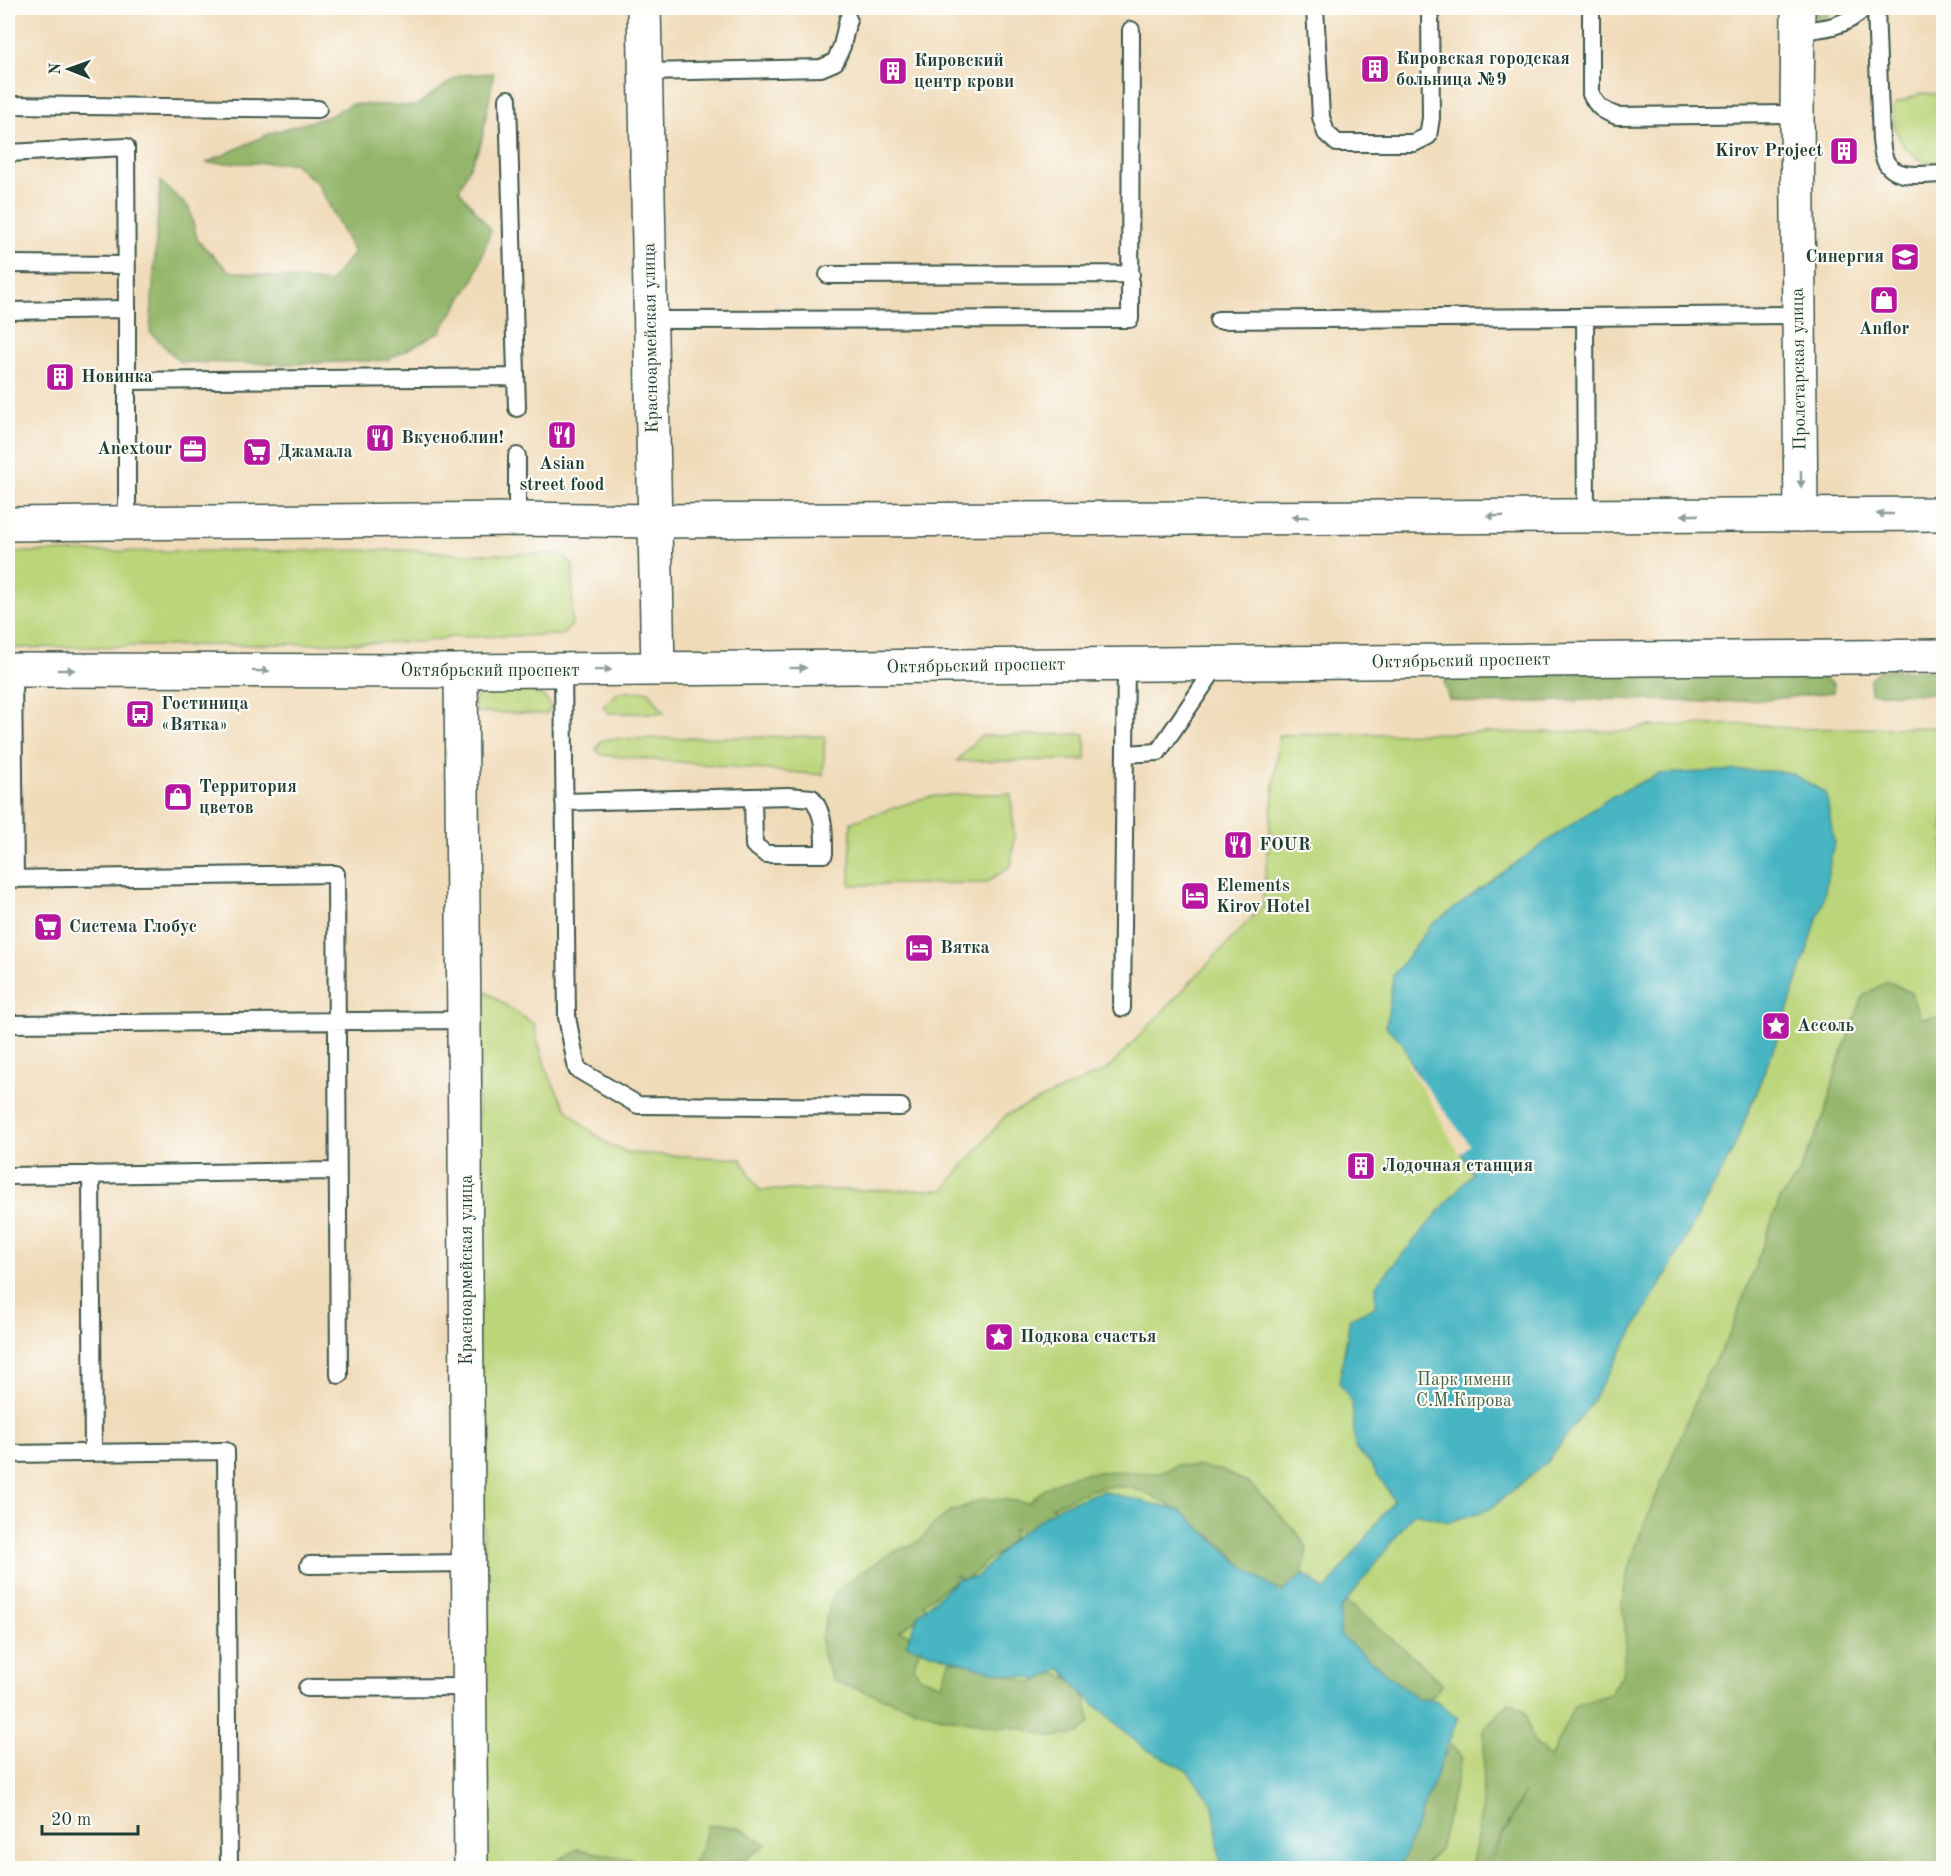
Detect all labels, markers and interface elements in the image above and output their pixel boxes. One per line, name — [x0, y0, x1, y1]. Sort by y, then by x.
north arrow — [39, 39, 99, 99]
place label: Кировская городская больница №9 — [1396, 50, 1570, 89]
place label: Кировский центр крови — [914, 52, 1014, 91]
building icon: Кировская городская больница №9 — [1359, 53, 1391, 85]
building icon: Кировский центр крови — [877, 55, 909, 87]
text: N — [48, 62, 64, 75]
building icon: Kirov Project — [1828, 135, 1860, 167]
place label: Kirov Project — [1715, 142, 1823, 160]
school or university icon: Синергия — [1889, 241, 1921, 273]
street label: Красноармейская улица — [640, 242, 662, 434]
place label: Синергия — [1805, 248, 1884, 266]
shop icon: Anflor — [1868, 284, 1900, 316]
street label: Пролетарская улица — [1789, 287, 1809, 451]
place label: Anflor — [1859, 320, 1909, 338]
building icon: Новинка — [44, 361, 76, 393]
place label: Новинка — [81, 368, 153, 386]
restaurant icon: Asian street food — [546, 419, 578, 451]
restaurant icon: Вкусноблин! — [364, 422, 396, 454]
place label: Вкусноблин! — [401, 429, 504, 447]
office icon: Anextour — [177, 433, 209, 465]
supermarket icon: Джамала — [241, 436, 273, 468]
place label: Anextour — [97, 440, 172, 458]
place label: Джамала — [278, 443, 353, 461]
place label: Asian street food — [520, 455, 605, 494]
one-way arrow — [1796, 469, 1806, 488]
one-way arrow — [1876, 509, 1895, 519]
one-way arrow — [1681, 510, 1700, 520]
one-way arrow — [1486, 511, 1505, 521]
one-way arrow — [1291, 513, 1310, 522]
street label: Октябрьский проспект — [1371, 650, 1551, 672]
street label: Октябрьский проспект — [886, 655, 1066, 677]
street label: Октябрьский проспект — [400, 662, 580, 680]
one-way arrow — [788, 663, 807, 673]
one-way arrow — [56, 665, 75, 675]
one-way arrow — [593, 665, 612, 675]
one-way arrow — [251, 666, 270, 676]
place label: Гостиница «Вятка» — [161, 695, 249, 734]
bus stop icon: Гостиница «Вятка» — [124, 698, 156, 730]
place label: Территория цветов — [199, 778, 297, 817]
shop icon: Территория цветов — [162, 781, 194, 813]
restaurant icon: FOUR — [1222, 829, 1254, 861]
place label: FOUR — [1259, 836, 1311, 854]
place label: Elements Kirov Hotel — [1216, 877, 1310, 916]
hotel icon: Elements Kirov Hotel — [1179, 880, 1211, 912]
supermarket icon: Система Глобус — [32, 911, 64, 943]
place label: Система Глобус — [69, 918, 197, 936]
hotel icon: Вятка — [903, 932, 935, 964]
place label: Вятка — [940, 939, 990, 957]
place icon: Ассоль — [1760, 1010, 1792, 1042]
place label: Ассоль — [1797, 1017, 1854, 1035]
building icon: Лодочная станция — [1345, 1150, 1377, 1182]
place label: Лодочная станция — [1382, 1157, 1533, 1175]
street label: Красноармейская улица — [458, 1175, 476, 1365]
place icon: Подкова счастья — [983, 1321, 1015, 1353]
place label: Подкова счастья — [1020, 1328, 1156, 1346]
park label: Парк имени С.М.Кирова — [1416, 1371, 1512, 1410]
scale bar — [42, 1798, 138, 1836]
text: 20 m — [51, 1811, 91, 1829]

